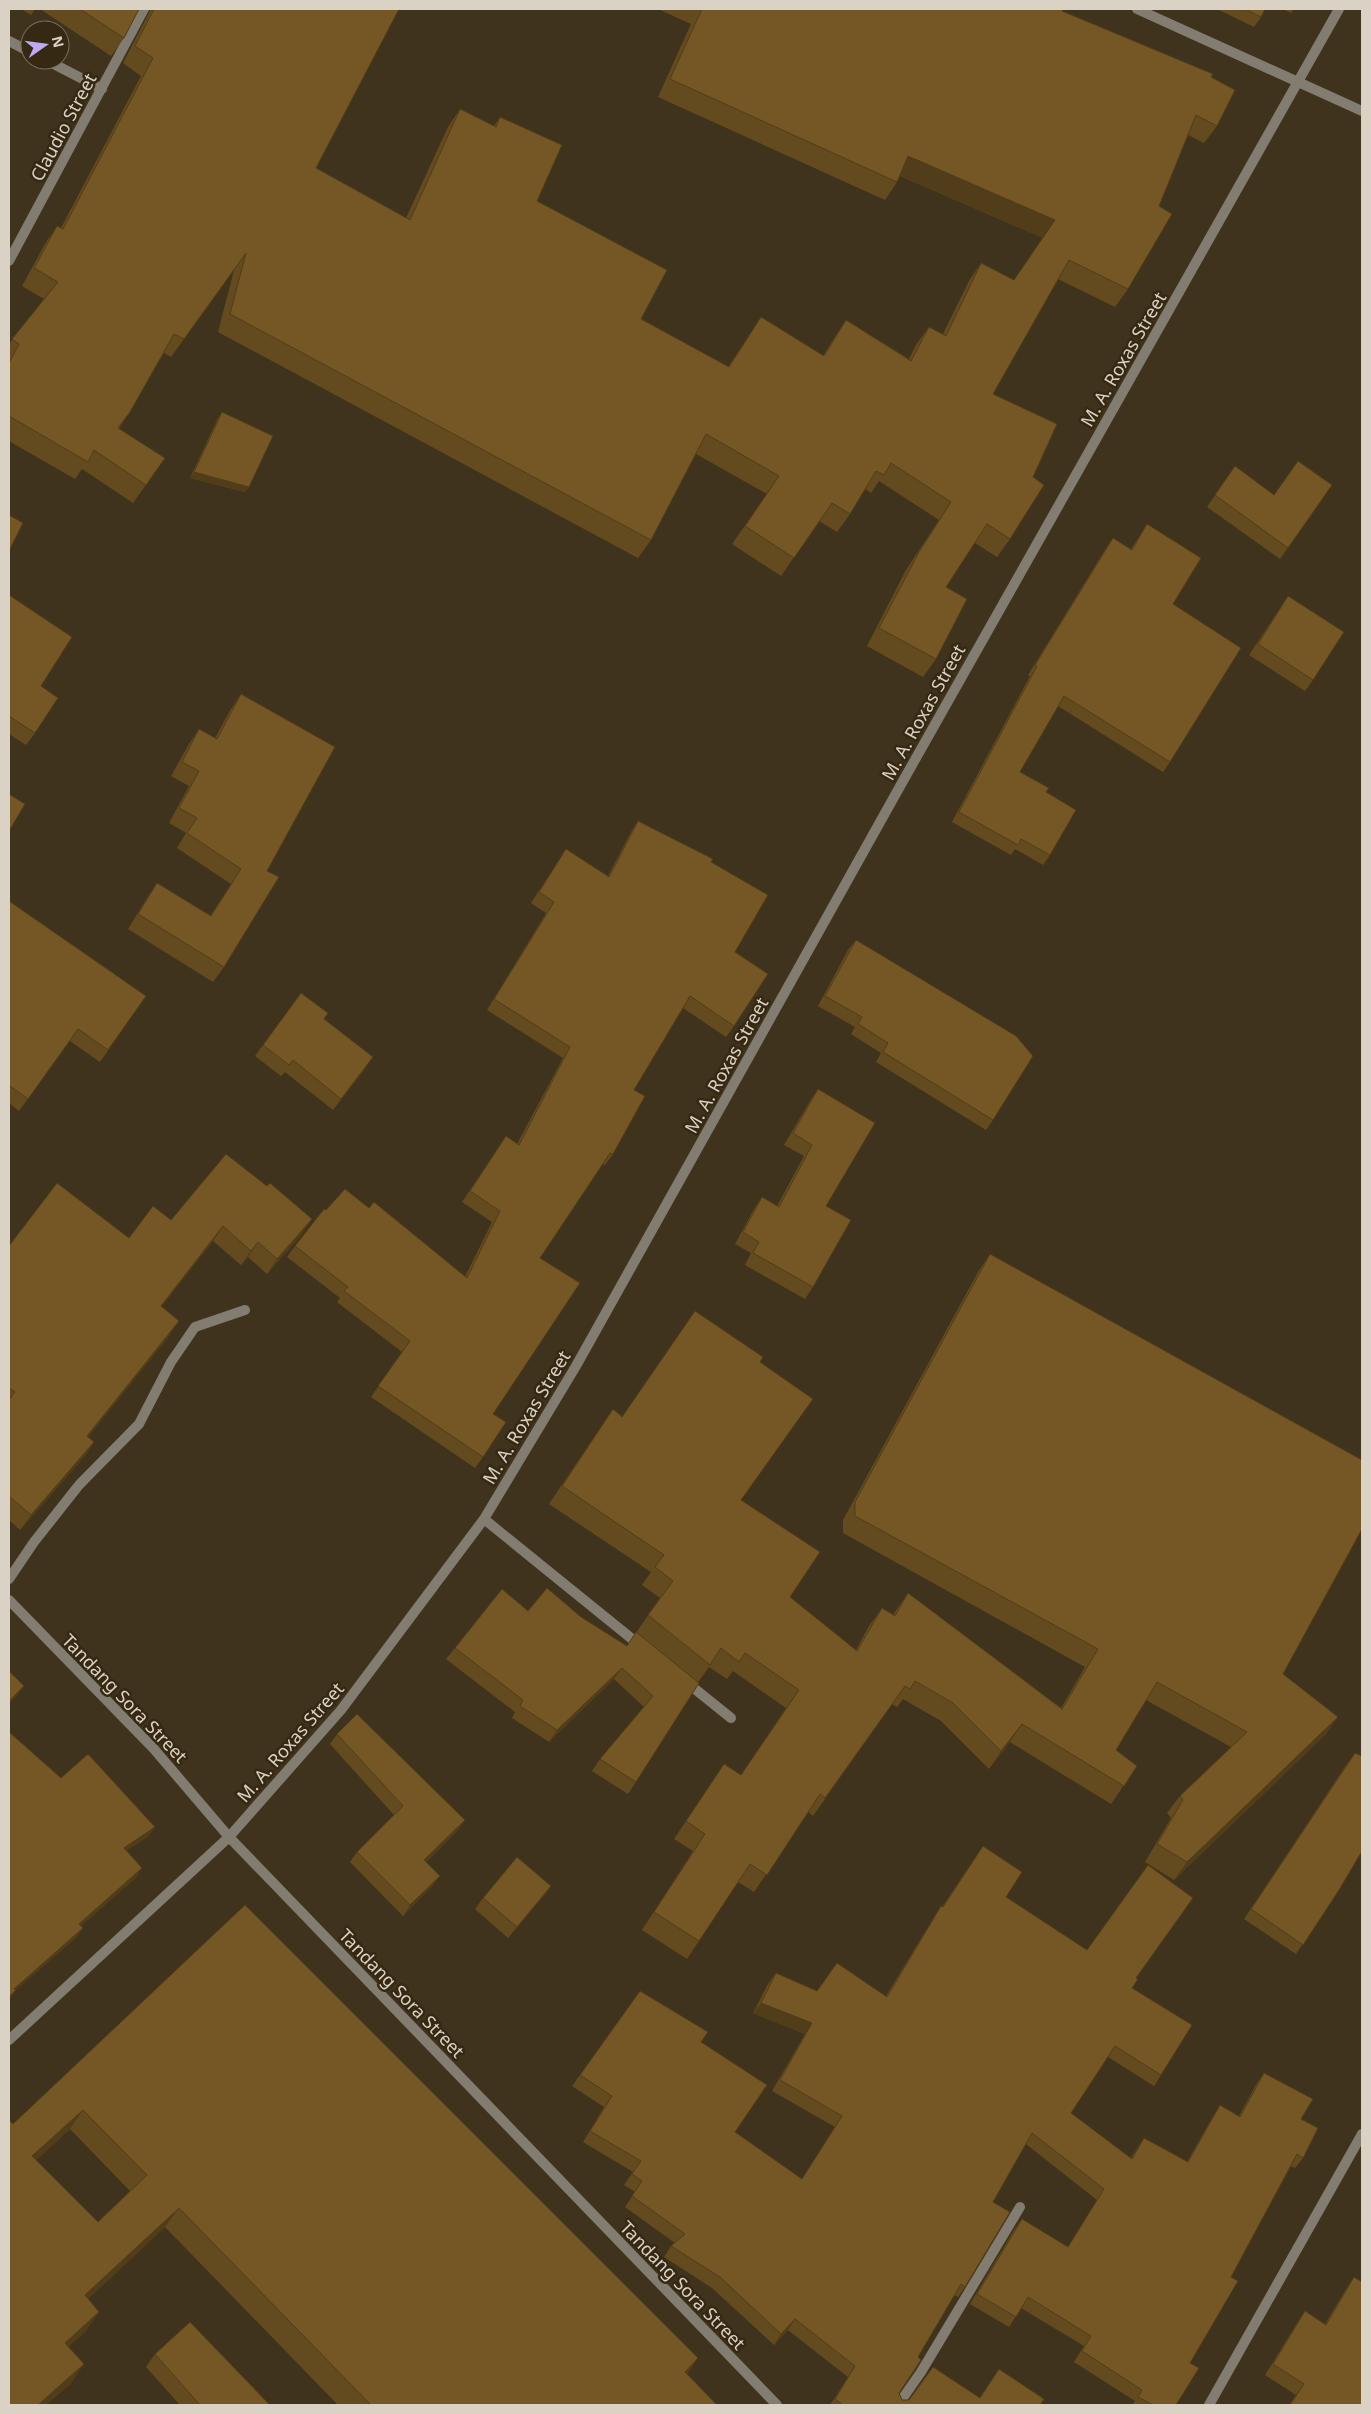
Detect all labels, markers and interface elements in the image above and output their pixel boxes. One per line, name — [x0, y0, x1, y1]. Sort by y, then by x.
north arrow — [20, 20, 70, 70]
text: N — [48, 34, 69, 50]
street label: Claudio Street — [25, 68, 102, 185]
street label: M. A. Roxas Street — [1075, 287, 1172, 431]
street label: M. A. Roxas Street — [876, 639, 971, 784]
street label: M. A. Roxas Street — [679, 992, 774, 1137]
street label: M. A. Roxas Street — [477, 1345, 576, 1488]
street label: Tandang Sora Street — [57, 1628, 193, 1768]
street label: M. A. Roxas Street — [231, 1676, 349, 1807]
street label: Tandang Sora Street — [334, 1923, 470, 2063]
street label: Tandang Sora Street — [615, 2215, 751, 2355]

